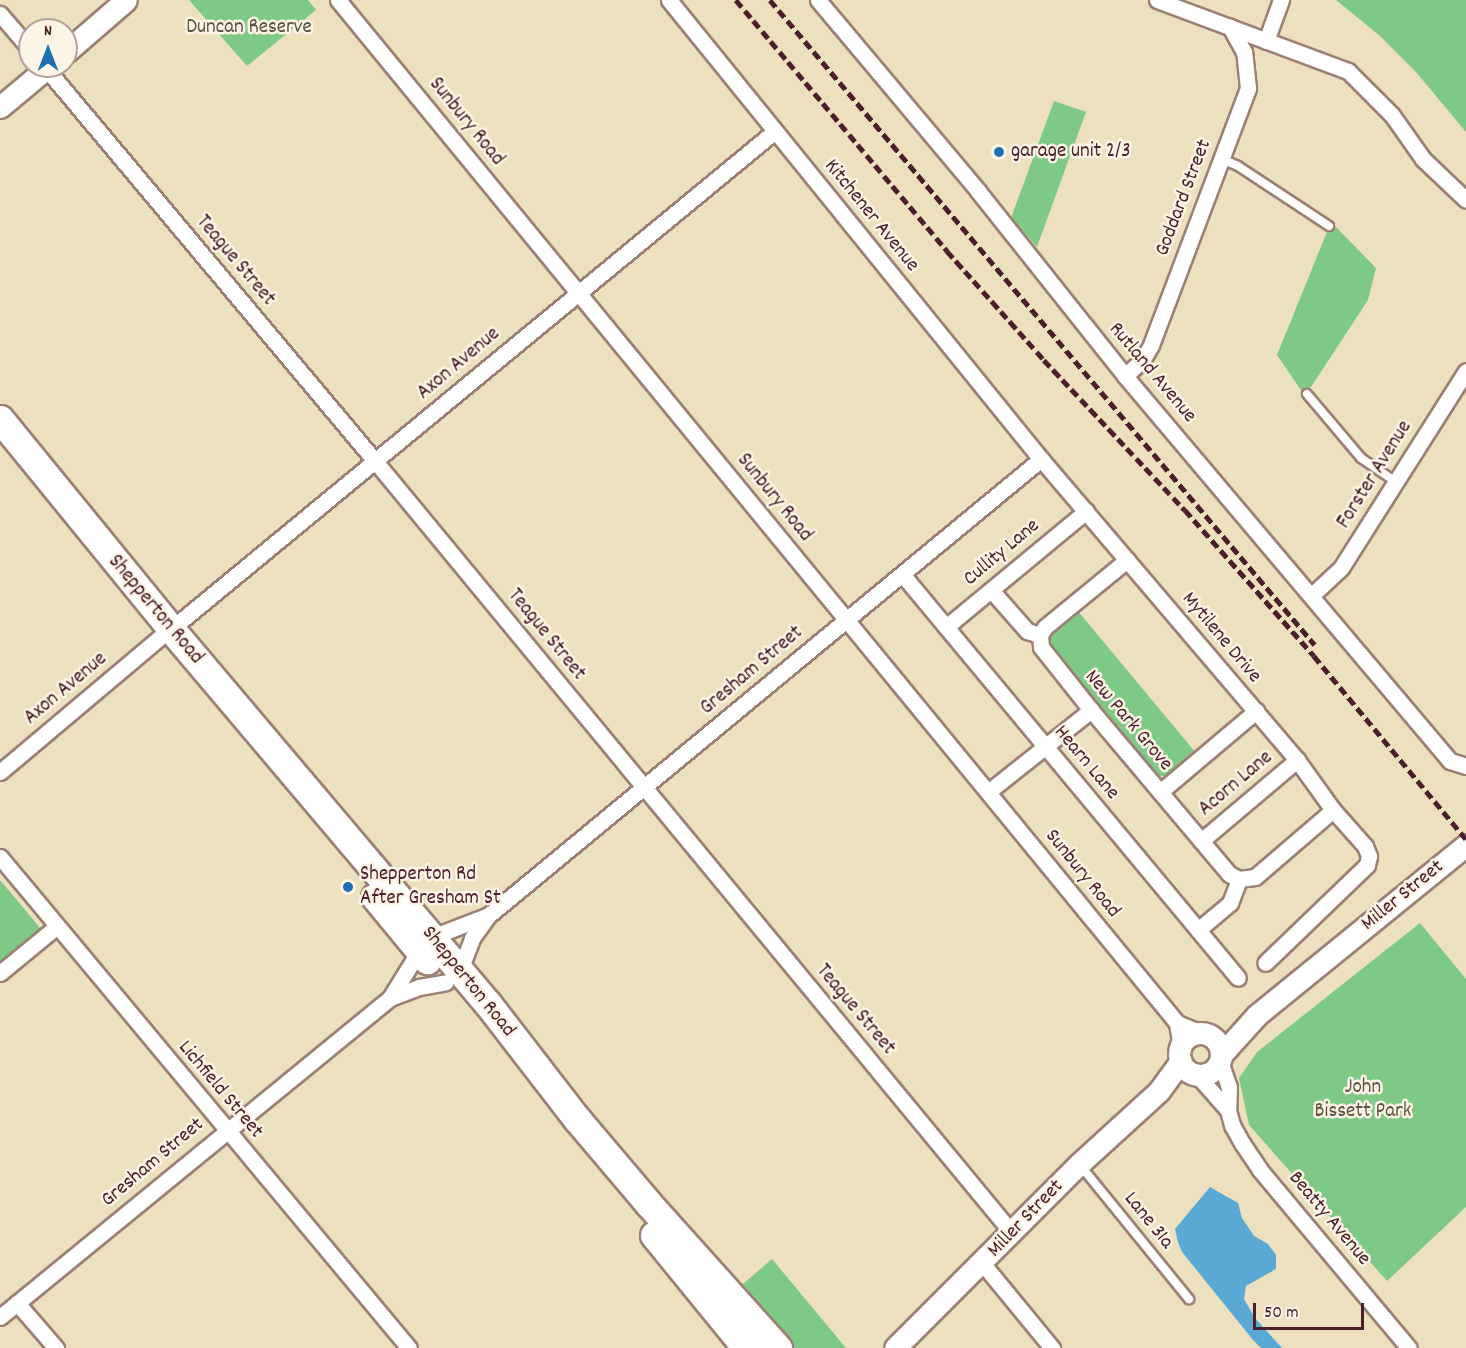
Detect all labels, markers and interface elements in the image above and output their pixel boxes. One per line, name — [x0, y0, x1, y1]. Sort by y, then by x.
park label: Duncan Reserve — [186, 15, 312, 41]
north arrow — [18, 18, 78, 78]
text: N — [44, 20, 52, 43]
street label: Sunbury Road — [423, 73, 509, 171]
street label: Goddard Street — [1150, 136, 1218, 260]
place label: garage unit 2/3 — [1011, 139, 1131, 165]
marker: garage unit 2/3 — [992, 145, 1006, 159]
street label: Kitchener Avenue — [818, 155, 924, 277]
street label: Teague Street — [190, 210, 280, 312]
street label: Rutland Avenue — [1103, 318, 1201, 428]
street label: Axon Avenue — [412, 322, 506, 406]
street label: Forster Avenue — [1332, 416, 1418, 534]
street label: Sunbury Road — [731, 449, 817, 547]
street label: Cullity Lane — [959, 514, 1045, 592]
street label: Shepperton Road — [102, 550, 208, 670]
street label: Teague Street — [501, 584, 591, 686]
street label: Mytilene Drive — [1176, 587, 1266, 689]
street label: Gresham Street — [696, 621, 808, 721]
street label: Axon Avenue — [19, 647, 113, 731]
street label: New Park Grove — [1078, 665, 1178, 777]
street label: Hearn Lane — [1048, 721, 1124, 805]
street label: Acorn Lane — [1194, 746, 1278, 822]
street label: Sunbury Road — [1039, 825, 1125, 923]
street label: Miller Street — [1357, 855, 1449, 937]
place label: Shepperton Rd After Gresham St — [360, 862, 501, 912]
marker: Shepperton Rd After Gresham St — [341, 880, 355, 894]
street label: Shepperton Road — [416, 921, 520, 1043]
street label: Teague Street — [810, 959, 900, 1061]
street label: Lichfield Street — [172, 1036, 268, 1144]
park label: John Bissett Park — [1315, 1075, 1411, 1125]
street label: Gresham Street — [97, 1113, 209, 1213]
street label: Beatty Avenue — [1282, 1167, 1376, 1271]
street label: Miller Street — [983, 1175, 1069, 1263]
street label: Lane 31a — [1117, 1187, 1179, 1255]
scale bar — [1256, 1291, 1367, 1329]
text: 50 m — [1264, 1301, 1299, 1326]

